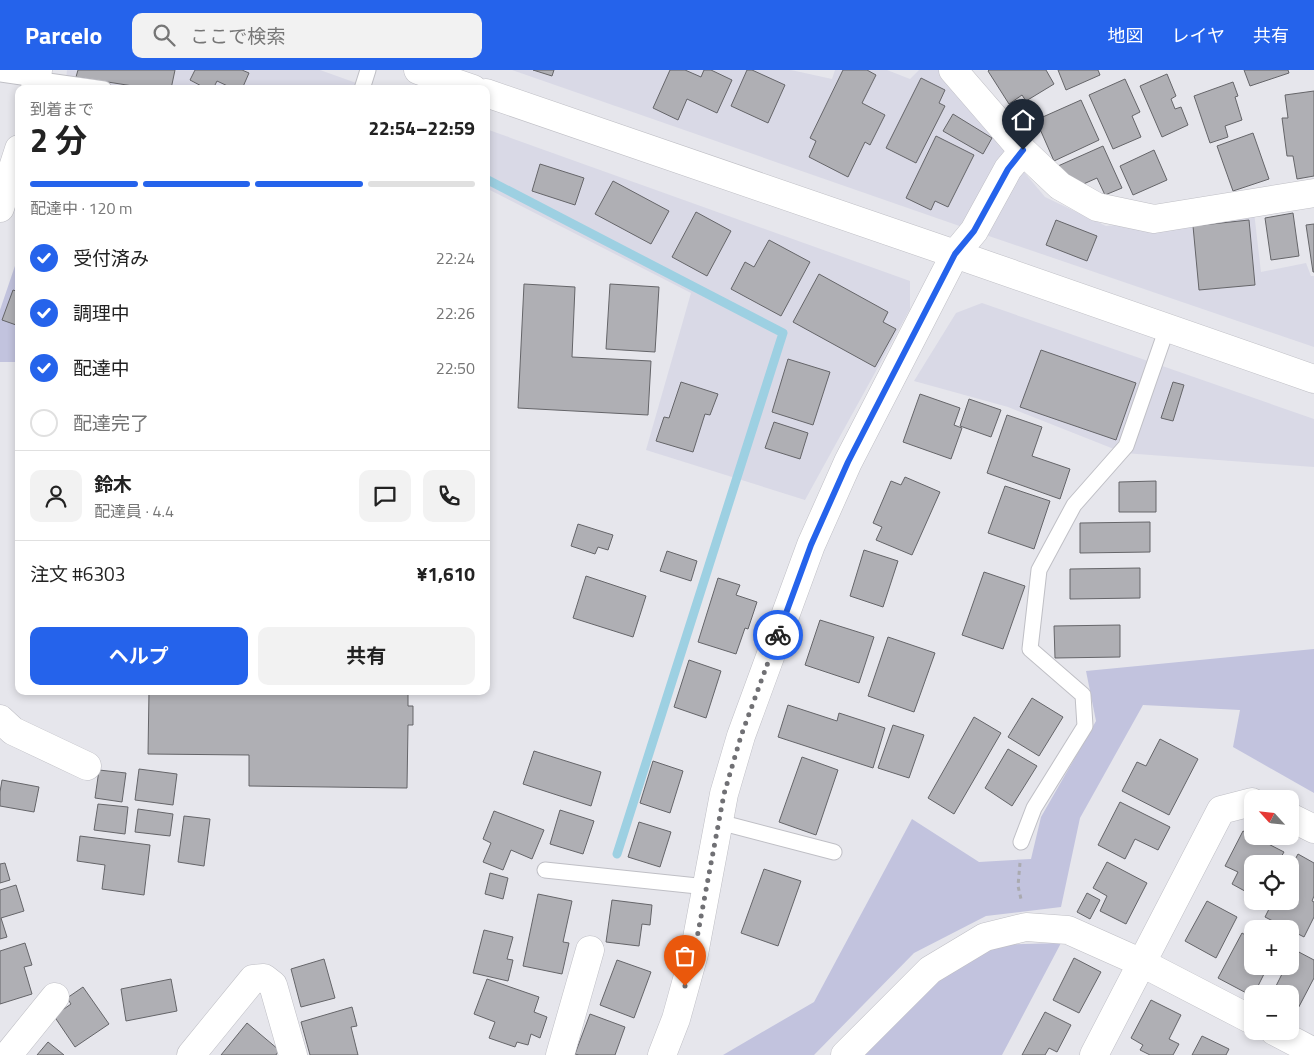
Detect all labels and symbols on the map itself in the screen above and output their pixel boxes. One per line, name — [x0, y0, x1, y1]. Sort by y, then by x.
pin — [1002, 99, 1044, 150]
courier — [753, 610, 803, 660]
north arrow — [1244, 790, 1299, 845]
pin — [664, 935, 706, 986]

